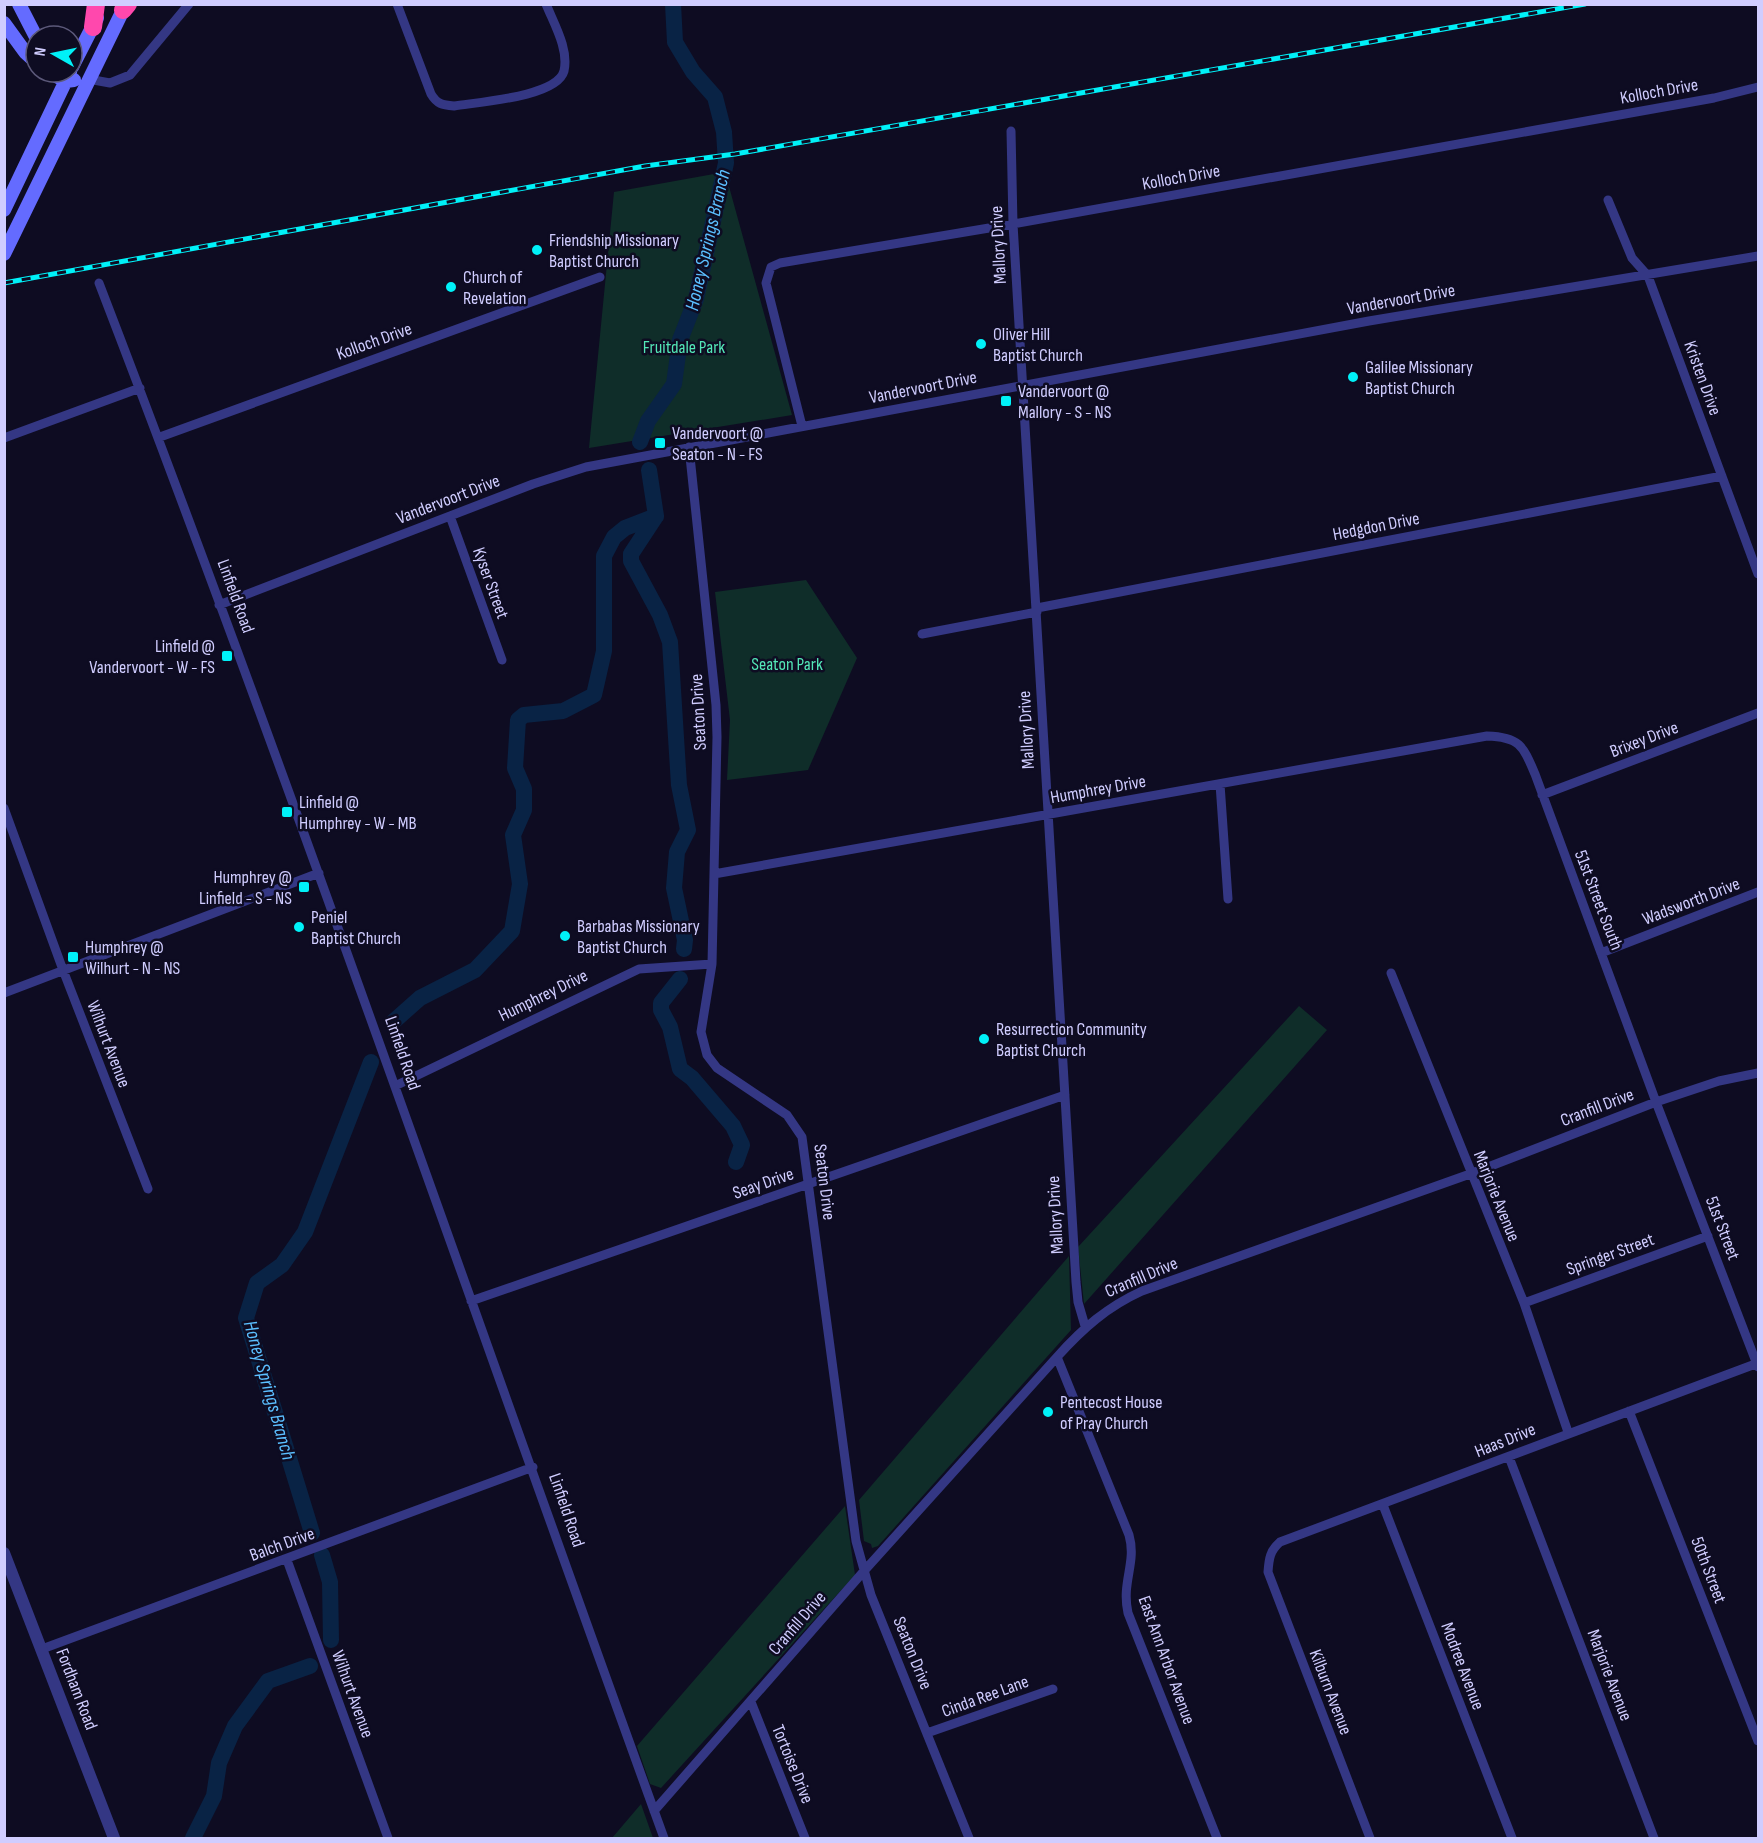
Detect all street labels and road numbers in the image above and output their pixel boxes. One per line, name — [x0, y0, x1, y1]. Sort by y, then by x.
street label: Kolloch Drive — [1619, 74, 1700, 109]
street label: Kolloch Drive — [1141, 160, 1222, 195]
street label: Mallory Drive — [986, 205, 1011, 285]
street label: Vandervoort Drive — [1346, 280, 1457, 319]
street label: Kolloch Drive — [334, 318, 415, 365]
street label: Kristen Drive — [1679, 338, 1726, 418]
street label: Vandervoort Drive — [868, 367, 979, 408]
street label: Vandervoort Drive — [393, 470, 503, 529]
street label: Hedgdon Drive — [1331, 508, 1421, 545]
street label: Kyser Street — [468, 545, 513, 622]
street label: Linfield Road — [213, 557, 258, 636]
street label: Seaton Drive — [686, 673, 711, 751]
street label: Mallory Drive — [1014, 690, 1039, 770]
street label: Brixey Drive — [1607, 717, 1681, 762]
street label: Humphrey Drive — [1049, 771, 1147, 808]
street label: 51st Street South — [1570, 847, 1627, 953]
street label: Wadsworth Drive — [1640, 873, 1743, 930]
street label: Humphrey Drive — [495, 965, 591, 1026]
street label: Wilhurt Avenue — [82, 998, 135, 1091]
street label: Linfield Road — [380, 1014, 425, 1093]
street label: Cranfill Drive — [1557, 1084, 1637, 1131]
street label: Seaton Drive — [809, 1143, 840, 1221]
street label: Marjorie Avenue — [1469, 1148, 1524, 1245]
street label: Seay Drive — [730, 1163, 796, 1204]
street label: Mallory Drive — [1043, 1175, 1068, 1255]
street label: 51st Street — [1701, 1193, 1744, 1263]
street label: Springer Street — [1563, 1229, 1657, 1280]
street label: Cranfill Drive — [1102, 1253, 1181, 1302]
street label: Haas Drive — [1472, 1419, 1539, 1462]
street label: Linfield Road — [544, 1471, 589, 1550]
street label: Balch Drive — [247, 1523, 317, 1566]
street label: 50th Street — [1686, 1534, 1731, 1607]
street label: Cranfill Drive — [764, 1587, 831, 1659]
street label: East Ann Arbor Avenue — [1134, 1593, 1200, 1727]
street label: Seaton Drive — [888, 1614, 937, 1693]
street label: Modree Avenue — [1436, 1620, 1489, 1713]
street label: Marjorie Avenue — [1583, 1627, 1637, 1724]
street label: Fordham Road — [51, 1646, 102, 1733]
street label: Kilburn Avenue — [1305, 1647, 1356, 1738]
street label: Wilhurt Avenue — [327, 1648, 378, 1741]
street label: Cinda Ree Lane — [939, 1671, 1032, 1722]
street label: Tortoise Drive — [767, 1722, 818, 1807]

